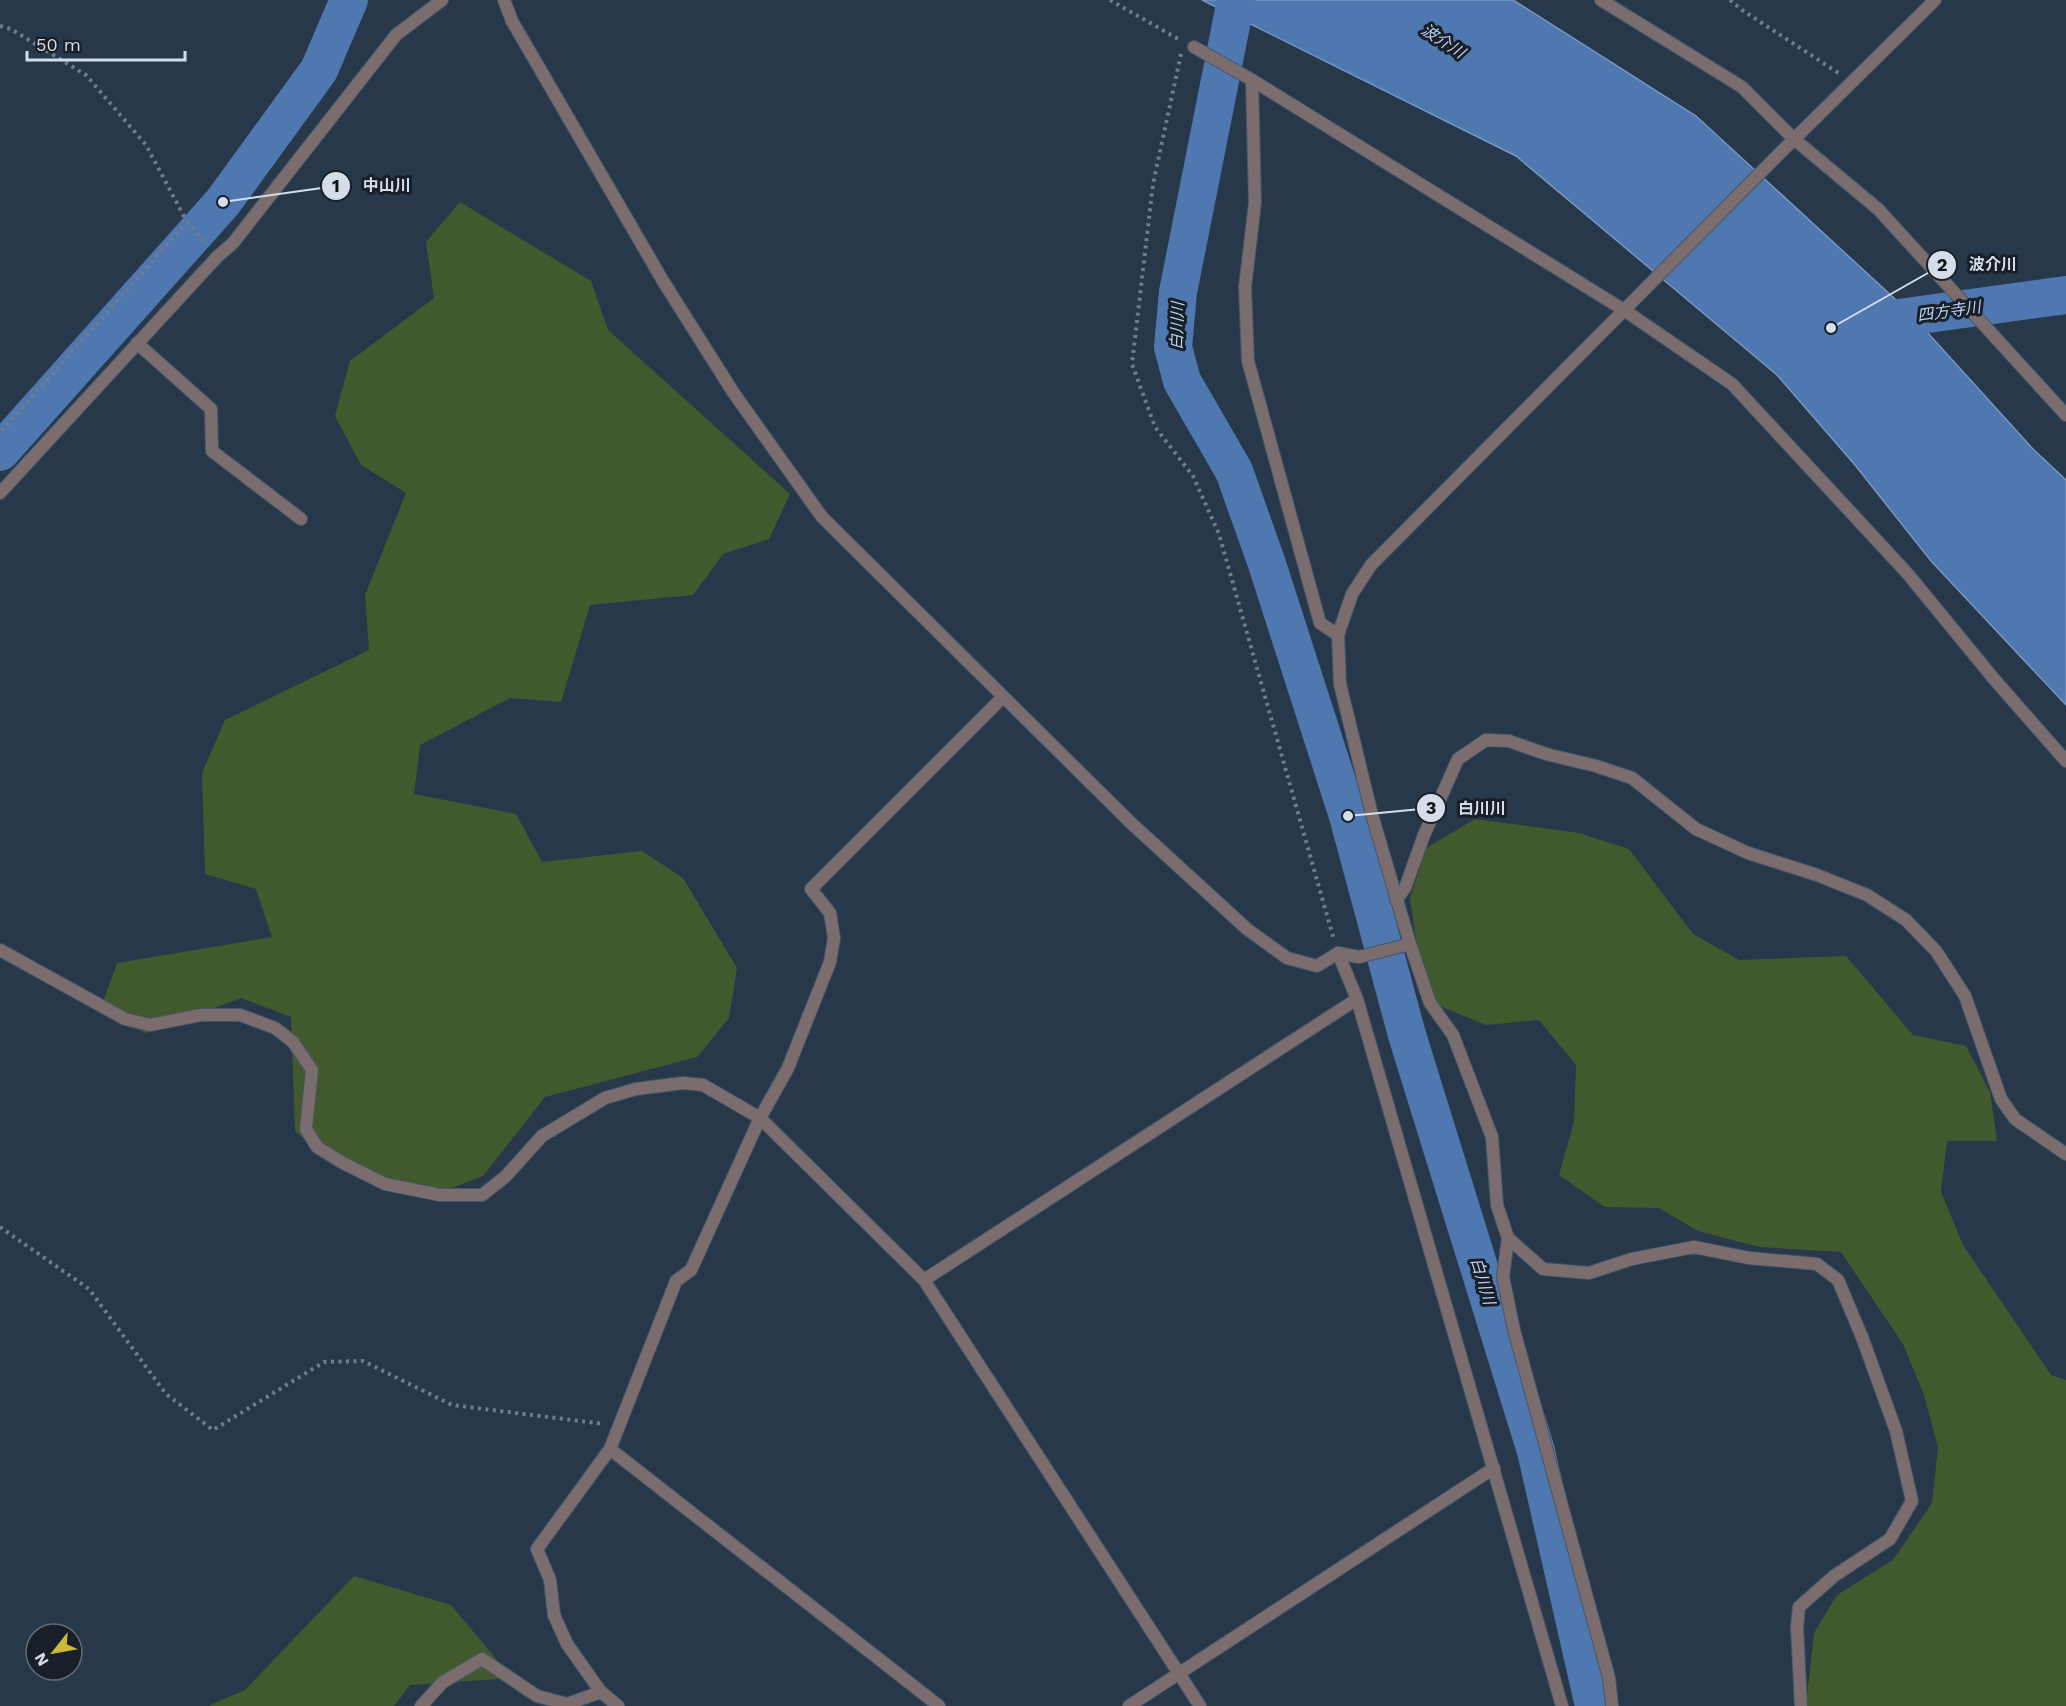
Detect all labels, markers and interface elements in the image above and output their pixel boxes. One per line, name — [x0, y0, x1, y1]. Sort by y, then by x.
water label: 波介川 — [1418, 20, 1470, 63]
scale bar — [27, 24, 184, 62]
text: 50 m — [36, 34, 81, 55]
callout: 中山川 — [321, 169, 423, 203]
text: 1 — [332, 175, 340, 196]
text: 中山川 — [363, 176, 411, 195]
callout: 波介川 — [1927, 248, 2029, 282]
text: 2 — [1937, 254, 1947, 275]
text: 波介川 — [1969, 255, 2017, 274]
water label: 四方寺川 — [1916, 297, 1984, 325]
water label: 白川川 — [1167, 300, 1187, 350]
callout: 白川川 — [1416, 791, 1518, 825]
text: 3 — [1426, 797, 1436, 818]
text: 白川川 — [1458, 799, 1506, 818]
water label: 白川川 — [1467, 1255, 1500, 1309]
north arrow — [24, 1622, 84, 1682]
text: N — [30, 1649, 53, 1669]

